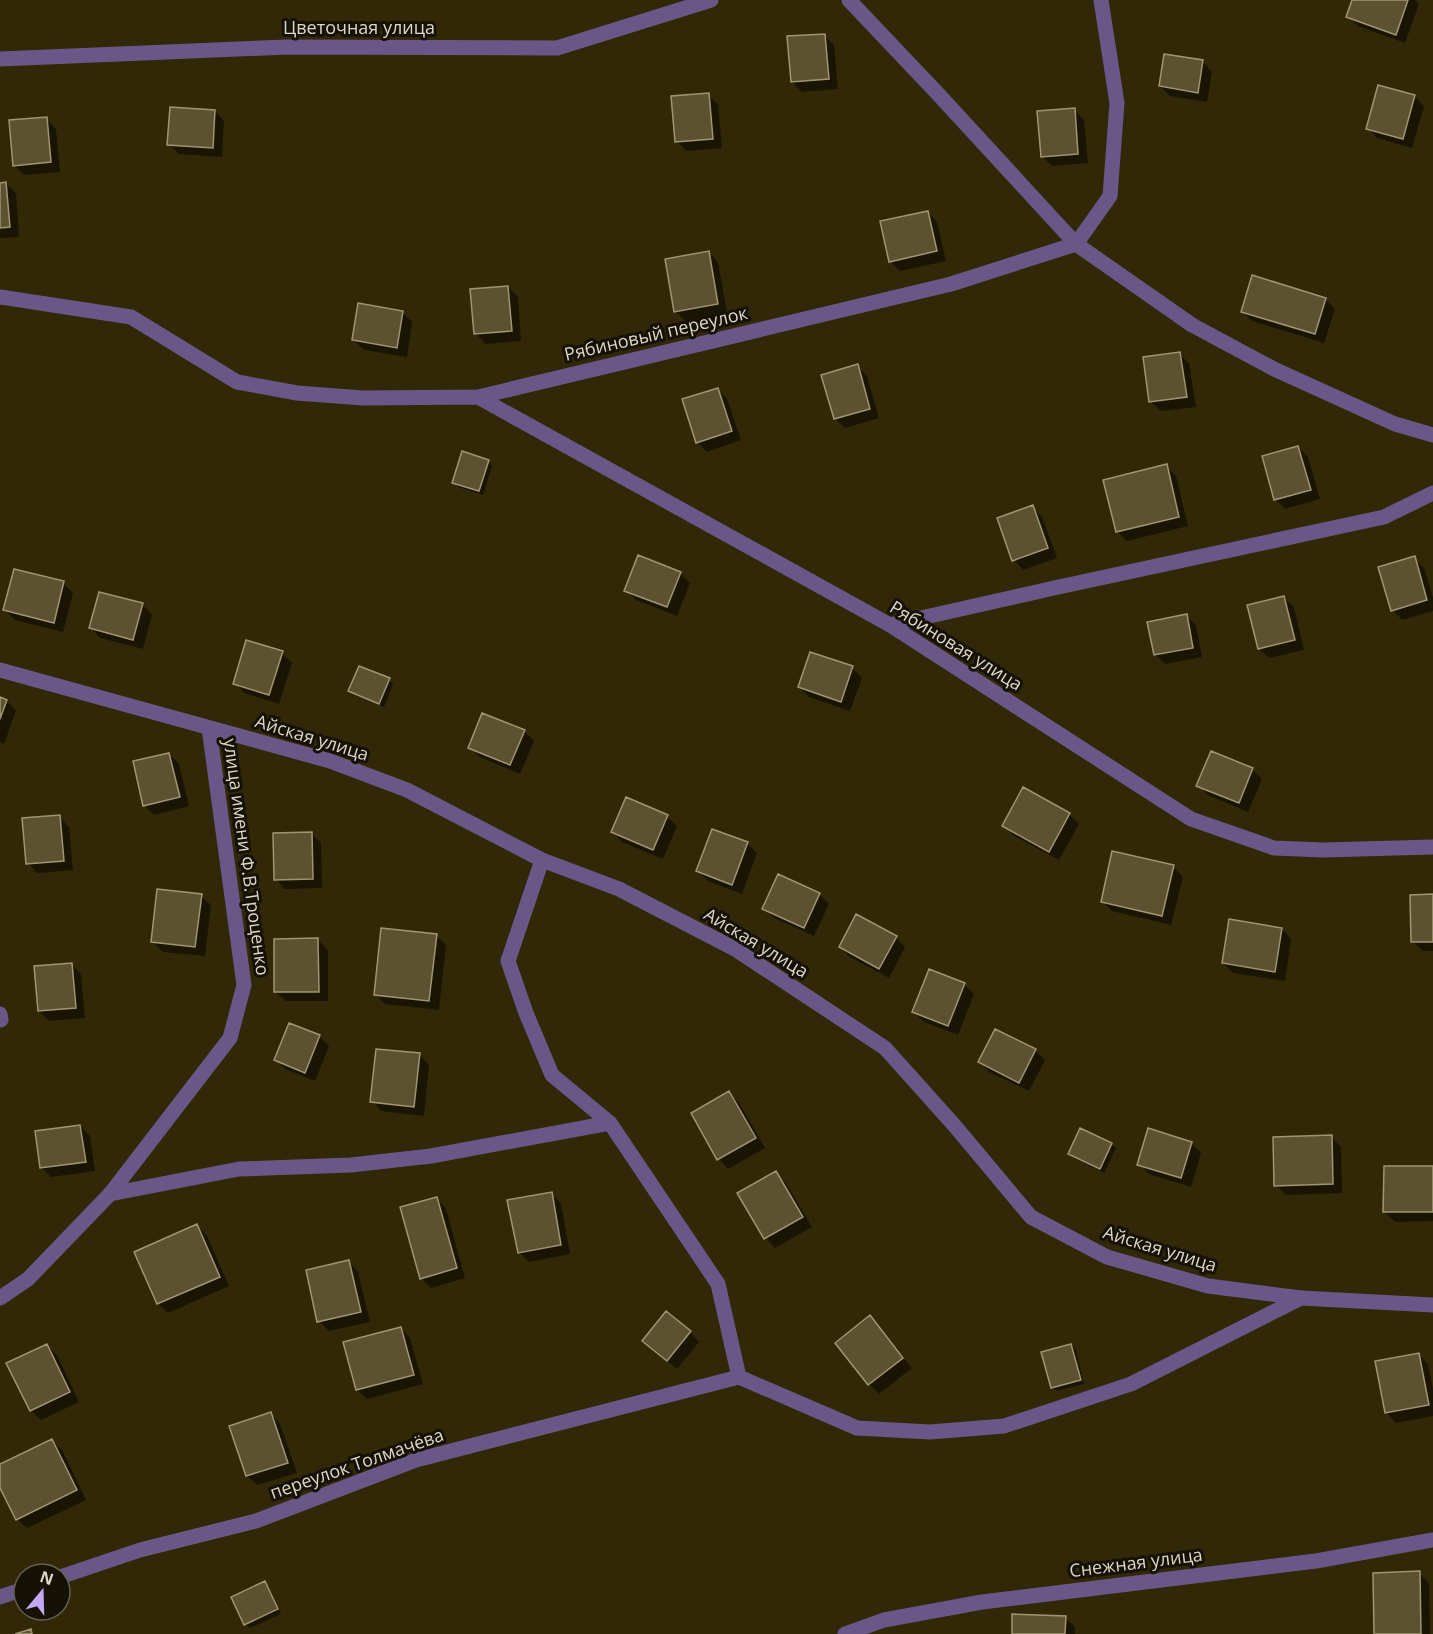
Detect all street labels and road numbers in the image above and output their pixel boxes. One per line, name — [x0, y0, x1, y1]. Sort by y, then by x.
street label: Цветочная улица — [283, 15, 435, 39]
street label: Рябиновый переулок — [562, 300, 750, 366]
street label: Рябиновая улица — [886, 595, 1027, 696]
street label: Айская улица — [253, 708, 372, 766]
street label: улица имени Ф.В.Троценко — [218, 737, 276, 977]
street label: Айская улица — [700, 902, 813, 983]
street label: Айская улица — [1101, 1219, 1220, 1277]
street label: переулок Толмачёва — [267, 1422, 447, 1504]
street label: Снежная улица — [1068, 1542, 1204, 1582]

